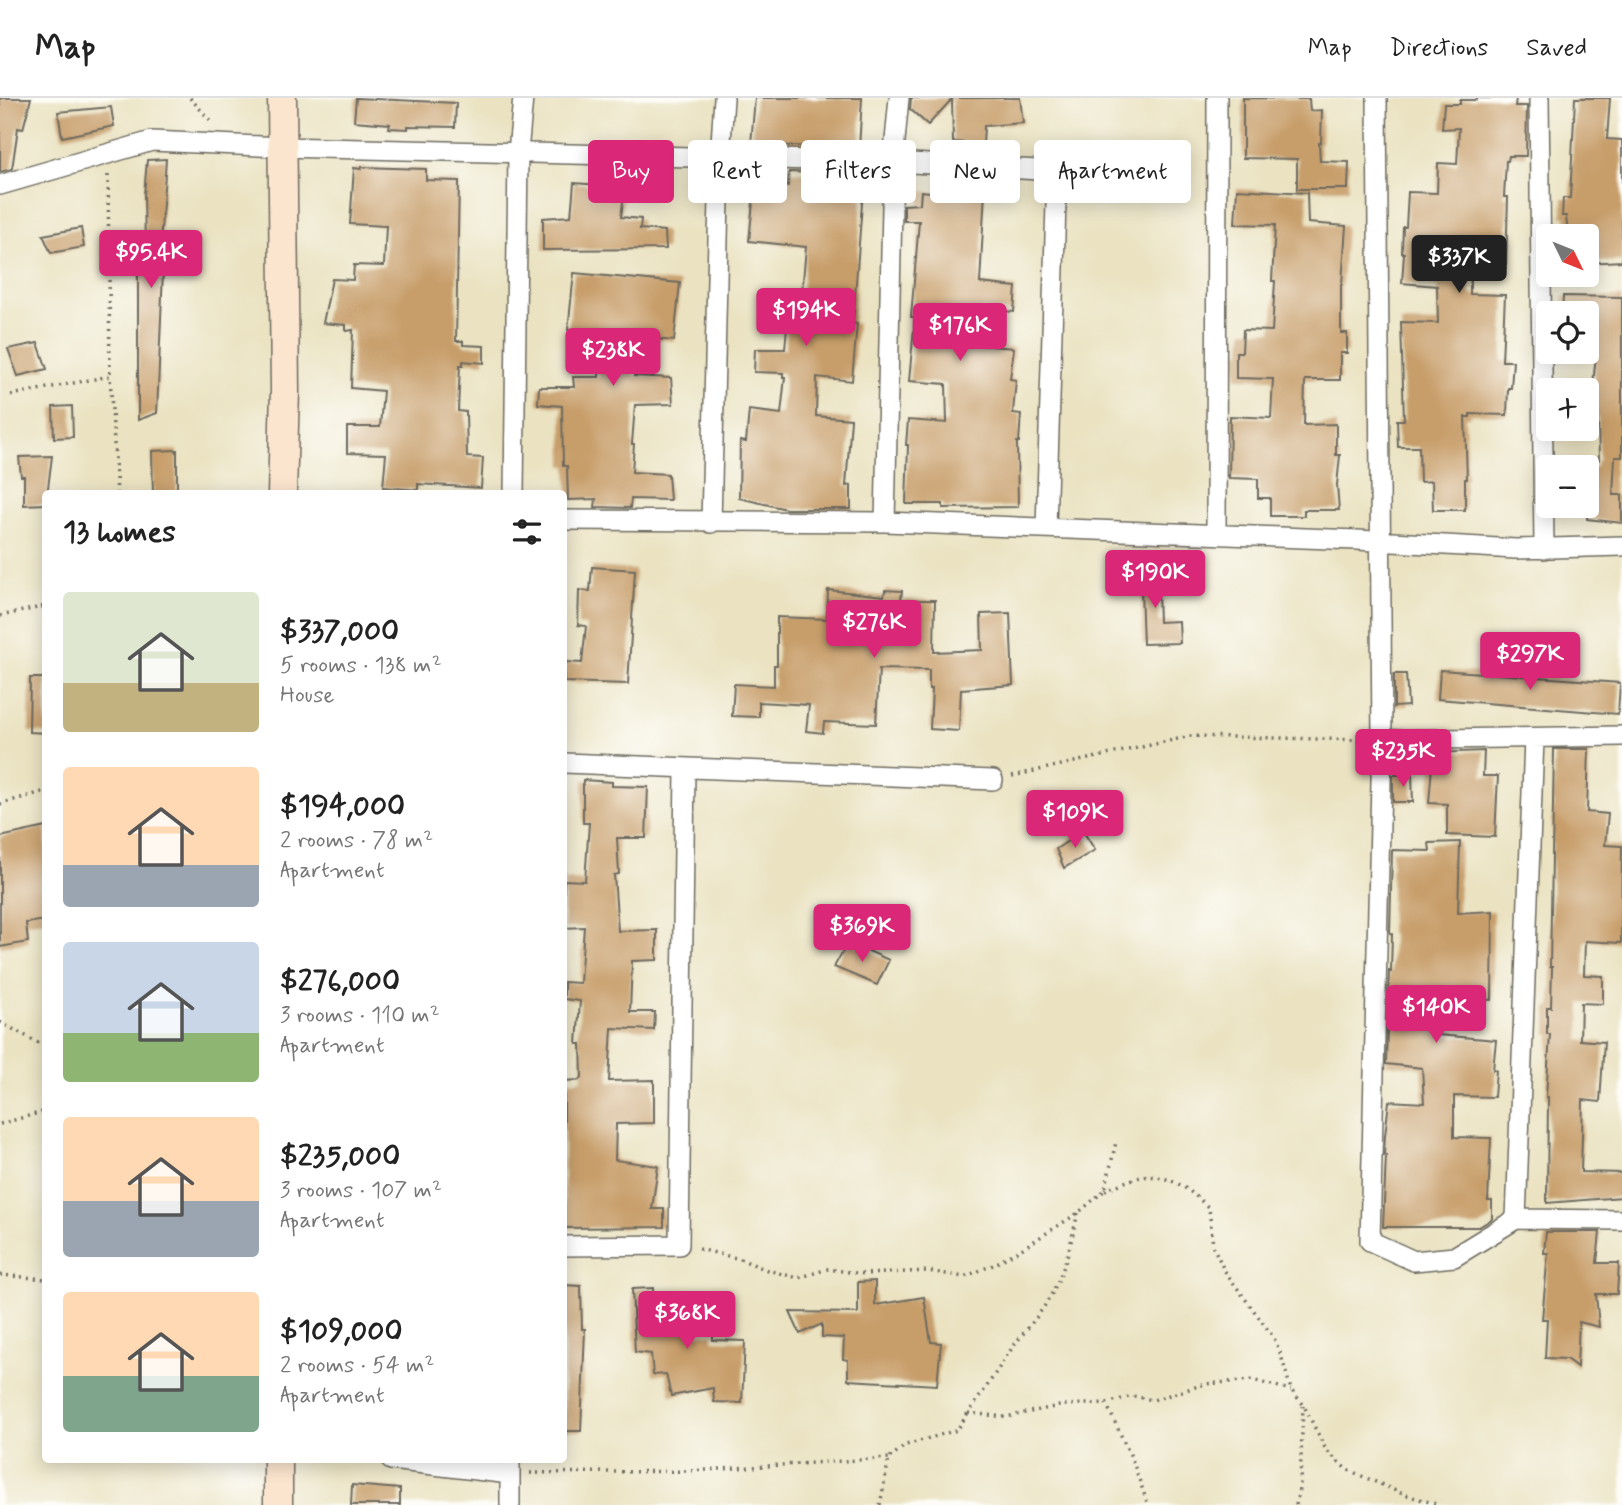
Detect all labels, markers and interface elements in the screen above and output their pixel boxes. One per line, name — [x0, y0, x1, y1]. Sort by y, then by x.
text: Map — [35, 26, 95, 70]
text: Map — [1308, 33, 1352, 64]
text: Directions — [1390, 33, 1488, 64]
text: Saved — [1526, 33, 1587, 64]
chip: Buy — [588, 140, 674, 203]
chip: Rent — [688, 140, 787, 203]
chip: Filters — [801, 140, 916, 203]
chip: New — [930, 140, 1020, 203]
chip: Apartment — [1034, 140, 1191, 203]
north arrow — [1536, 224, 1600, 287]
map controls — [1536, 224, 1599, 518]
pin: $95.4K — [94, 230, 208, 290]
pin: $337K — [1410, 236, 1508, 295]
text: $95.4K — [115, 238, 187, 268]
text: $337K — [1428, 243, 1490, 273]
pin: $194K — [757, 288, 855, 348]
text: $194K — [772, 296, 840, 326]
button: locate — [1536, 301, 1599, 364]
pin: $176K — [911, 303, 1009, 363]
text: $176K — [929, 311, 991, 341]
pin: $238K — [564, 328, 662, 388]
text: $238K — [581, 336, 645, 366]
button: + — [1536, 378, 1599, 441]
button: − — [1536, 455, 1599, 518]
text: 13 homes — [63, 513, 176, 552]
icon: filters — [508, 513, 546, 551]
pin: $190K — [1106, 550, 1204, 610]
text: $190K — [1121, 558, 1189, 588]
pin: $276K — [825, 601, 923, 660]
text: $276K — [842, 608, 906, 638]
text: $337,000 — [280, 612, 399, 651]
icon: home — [119, 620, 203, 704]
pin: $297K — [1481, 632, 1579, 692]
text: $297K — [1496, 640, 1564, 670]
text: 5 rooms · 138 m² — [280, 651, 442, 681]
text: House — [280, 681, 334, 711]
pin: $235K — [1354, 730, 1452, 789]
text: $235K — [1371, 737, 1435, 767]
text: $194,000 — [280, 787, 405, 826]
pin: $109K — [1026, 790, 1124, 850]
icon: home — [119, 795, 203, 879]
text: $109K — [1042, 798, 1108, 828]
text: 2 rooms · 78 m² — [280, 826, 433, 856]
text: Apartment — [280, 856, 385, 886]
pin: $369K — [813, 904, 911, 964]
text: $369K — [830, 912, 894, 942]
text: $276,000 — [280, 962, 400, 1001]
icon: home — [119, 970, 203, 1054]
pin: $140K — [1387, 986, 1485, 1045]
text: $140K — [1402, 993, 1470, 1023]
text: 3 rooms · 110 m² — [280, 1001, 440, 1031]
text: Apartment — [280, 1031, 385, 1061]
text: $235,000 — [280, 1137, 400, 1176]
icon: home — [119, 1145, 203, 1229]
text: 3 rooms · 107 m² — [280, 1176, 442, 1206]
text: Apartment — [280, 1206, 385, 1236]
pin: $368K — [638, 1292, 736, 1351]
text: $368K — [654, 1299, 720, 1329]
text: $109,000 — [280, 1312, 402, 1351]
icon: home — [119, 1320, 203, 1404]
text: 2 rooms · 54 m² — [280, 1351, 434, 1381]
text: Apartment — [280, 1381, 385, 1411]

